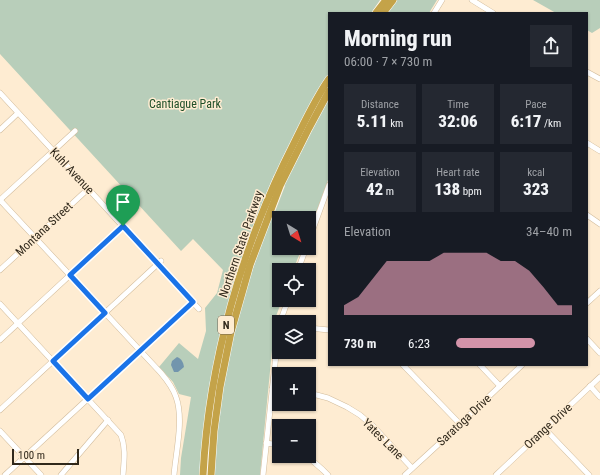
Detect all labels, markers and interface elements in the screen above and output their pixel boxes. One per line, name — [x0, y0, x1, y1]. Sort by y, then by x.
button: share — [530, 25, 572, 67]
text: Morning run — [344, 26, 452, 51]
text: 06:00 · 7 × 730 m — [344, 54, 432, 69]
park label: Cantiague Park — [149, 97, 222, 111]
text: Distance — [361, 98, 399, 111]
text: Time — [447, 98, 469, 111]
text: Pace — [525, 98, 547, 111]
text: 5.11 — [357, 111, 388, 131]
text: 32:06 — [438, 111, 478, 131]
text: 6:17 — [511, 111, 541, 131]
text: km — [388, 117, 403, 130]
text: /km — [541, 117, 561, 130]
street label: Kuhl Avenue — [47, 145, 97, 197]
text: Elevation — [360, 166, 400, 179]
text: Heart rate — [436, 166, 480, 179]
text: kcal — [527, 166, 545, 179]
text: 42 — [366, 179, 383, 199]
text: 138 — [434, 179, 460, 199]
text: 323 — [523, 179, 549, 199]
pin — [106, 185, 140, 226]
text: m — [383, 185, 394, 198]
text: bpm — [460, 185, 482, 198]
street label: Northern State Parkway — [216, 189, 266, 299]
icon: arrive — [112, 191, 134, 213]
street label: Montana Street — [13, 199, 76, 259]
north arrow — [272, 211, 316, 255]
map controls — [272, 211, 316, 463]
text: Elevation — [344, 224, 391, 239]
text: 34–40 m — [526, 224, 572, 239]
button: locate — [272, 263, 316, 307]
button: layers — [272, 315, 316, 359]
road number: N — [218, 316, 234, 334]
text: 730 m — [344, 336, 376, 351]
text: 6:23 — [408, 336, 430, 351]
button: + — [272, 367, 316, 411]
street label: Saratoga Drive — [434, 391, 494, 449]
street label: Orange Drive — [521, 400, 575, 452]
street label: Yates Lane — [360, 416, 407, 463]
button: − — [272, 419, 316, 463]
scale bar — [12, 447, 79, 466]
text: 100 m — [18, 449, 45, 462]

